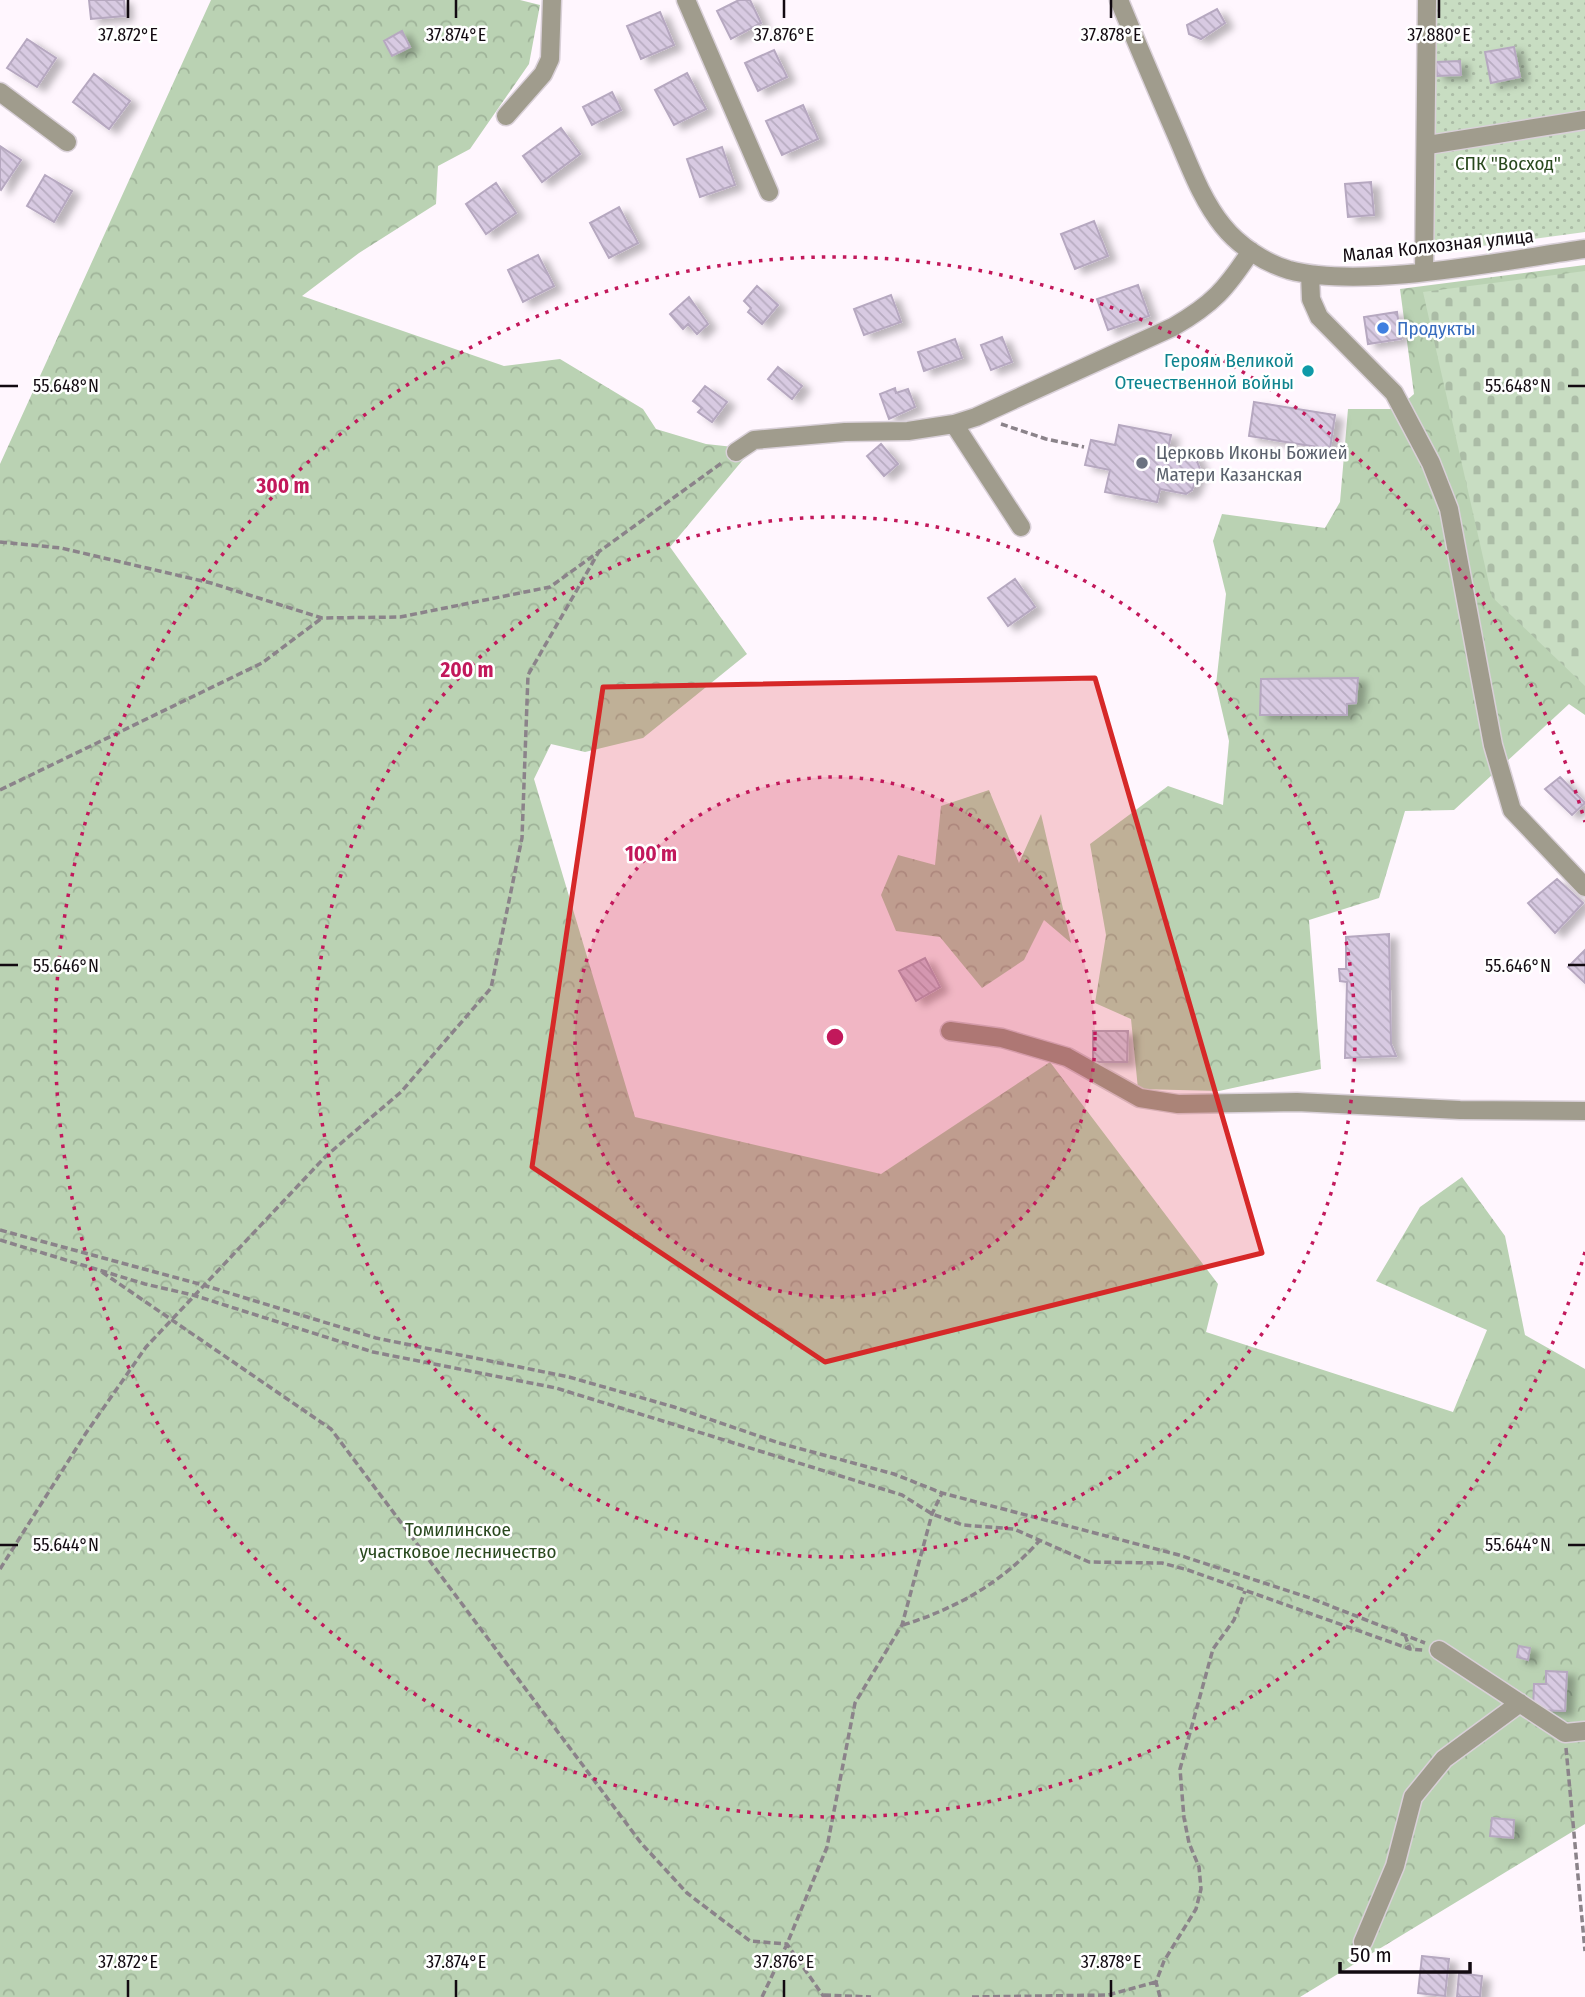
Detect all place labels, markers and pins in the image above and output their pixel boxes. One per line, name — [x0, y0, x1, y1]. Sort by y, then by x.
place label: Продукты — [1397, 317, 1476, 340]
marker: Продукты — [1375, 320, 1391, 336]
place label: Героям Великой Отечественной войны — [1115, 349, 1294, 394]
marker: Героям Великой Отечественной войны — [1300, 363, 1316, 379]
place label: Церковь Иконы Божией Матери Казанская — [1156, 441, 1348, 486]
marker: Церковь Иконы Божией Матери Казанская — [1134, 455, 1150, 471]
centre of rings — [823, 1025, 847, 1049]

